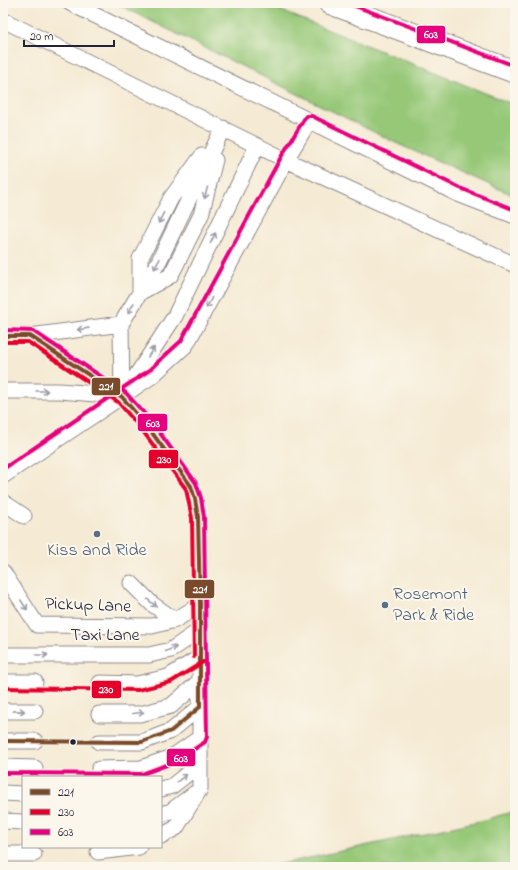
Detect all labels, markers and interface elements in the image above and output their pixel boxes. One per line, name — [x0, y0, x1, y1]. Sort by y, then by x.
scale bar — [24, 22, 114, 48]
line badge: 603 — [416, 25, 446, 44]
text: 603 — [423, 27, 439, 43]
text: 20 m — [30, 28, 53, 46]
one-way arrow — [202, 186, 209, 199]
one-way arrow — [157, 211, 164, 223]
one-way arrow — [210, 233, 217, 245]
one-way arrow — [152, 258, 160, 270]
one-way arrow — [205, 296, 213, 308]
one-way arrow — [127, 302, 135, 314]
one-way arrow — [77, 325, 90, 333]
one-way arrow — [147, 347, 155, 358]
line badge: 221 — [91, 377, 121, 396]
text: 221 — [98, 379, 114, 395]
one-way arrow — [35, 387, 48, 395]
line badge: 603 — [137, 413, 168, 432]
text: 603 — [145, 416, 161, 432]
line badge: 230 — [148, 449, 179, 469]
text: 230 — [156, 452, 172, 468]
marker: Kiss and Ride — [92, 529, 102, 539]
place label: Kiss and Ride — [47, 538, 148, 564]
line badge: 221 — [184, 579, 215, 599]
text: 221 — [192, 582, 208, 598]
place label: Rosemont Park & Ride — [393, 582, 475, 629]
street label: Pickup Lane — [44, 592, 133, 621]
one-way arrow — [147, 598, 158, 607]
one-way arrow — [20, 599, 28, 610]
marker: Rosemont Park & Ride — [380, 600, 390, 610]
street label: Taxi Lane — [70, 623, 141, 649]
one-way arrow — [165, 645, 177, 652]
one-way arrow — [35, 651, 48, 659]
line badge: 230 — [91, 680, 122, 699]
text: 230 — [98, 682, 114, 698]
one-way arrow — [12, 707, 25, 715]
one-way arrow — [131, 709, 144, 717]
unlabelled marker — [68, 737, 78, 747]
line badge: 603 — [166, 748, 196, 767]
text: 603 — [173, 751, 189, 767]
one-way arrow — [176, 774, 187, 782]
legend — [22, 776, 162, 848]
text: 221 — [58, 784, 74, 802]
text: 230 — [58, 804, 74, 822]
text: 603 — [58, 824, 73, 842]

